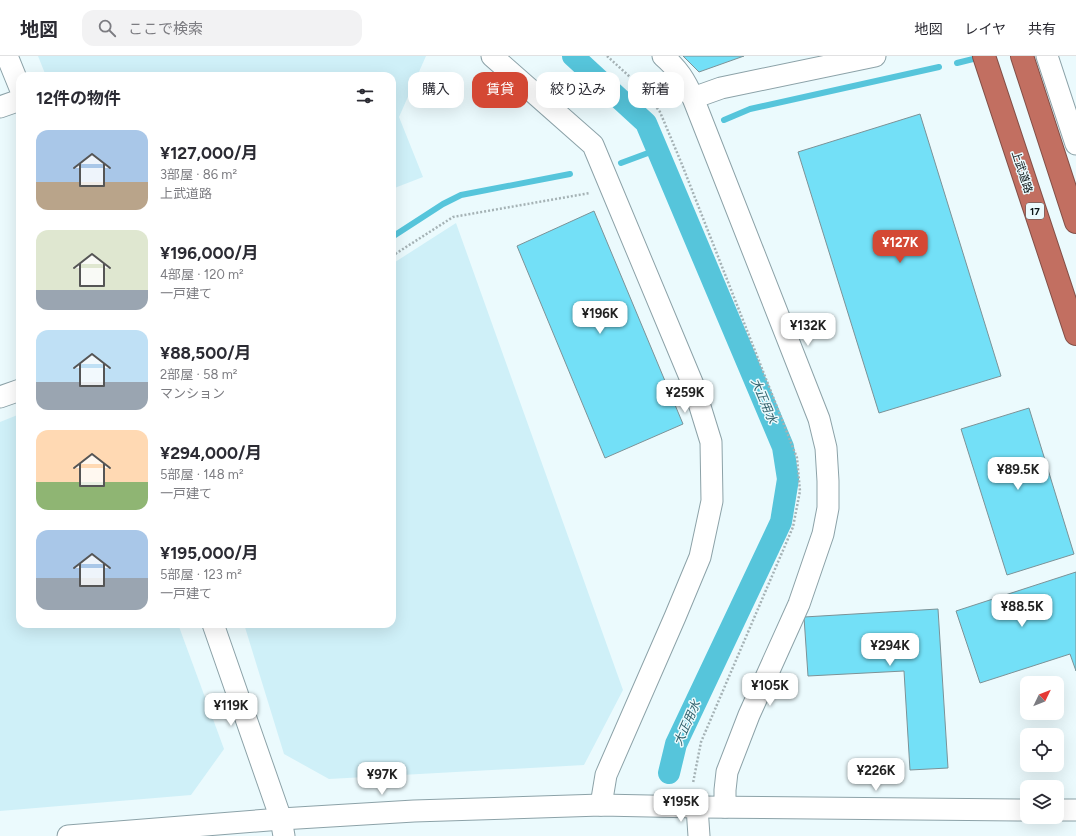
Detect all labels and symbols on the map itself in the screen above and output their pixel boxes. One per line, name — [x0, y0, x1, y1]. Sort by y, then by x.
street label: 上武道路 — [1009, 149, 1035, 195]
road number: 17 — [1026, 203, 1044, 219]
pin: ¥127K — [872, 230, 928, 264]
pin: ¥196K — [572, 301, 628, 335]
pin: ¥132K — [780, 313, 836, 347]
water label: 大正用水 — [748, 376, 781, 428]
pin: ¥259K — [657, 380, 713, 414]
pin: ¥89.5K — [985, 457, 1051, 491]
pin: ¥88.5K — [989, 594, 1055, 628]
pin: ¥294K — [862, 633, 918, 667]
pin: ¥105K — [742, 673, 798, 707]
north arrow — [1020, 676, 1064, 720]
pin: ¥119K — [203, 693, 259, 727]
water label: 大正用水 — [671, 696, 704, 748]
pin: ¥226K — [848, 758, 904, 792]
pin: ¥97K — [358, 762, 406, 796]
pin: ¥195K — [653, 789, 709, 823]

